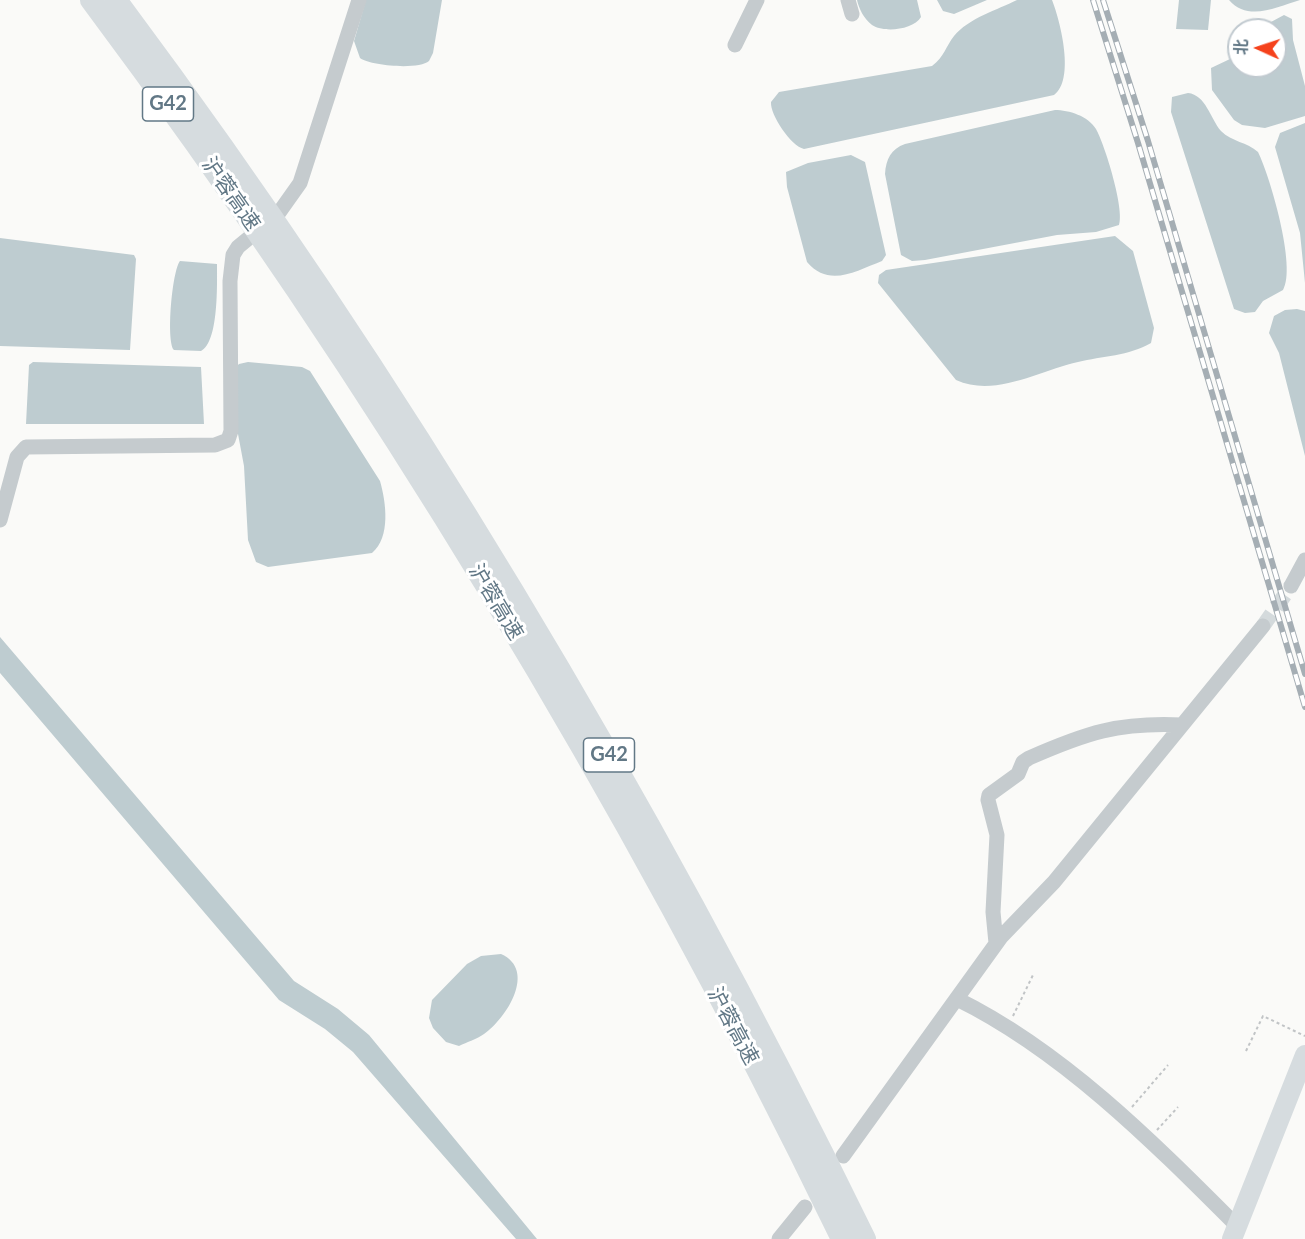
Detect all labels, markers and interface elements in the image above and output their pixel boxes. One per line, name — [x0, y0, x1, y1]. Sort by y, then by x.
north arrow — [1227, 18, 1287, 78]
text: 北 — [1231, 39, 1250, 56]
road number: G42 — [142, 87, 194, 121]
street label: 沪蓉高速 — [197, 152, 265, 236]
street label: 沪蓉高速 — [464, 560, 528, 644]
road number: G42 — [584, 738, 634, 772]
street label: 沪蓉高速 — [702, 983, 764, 1069]

